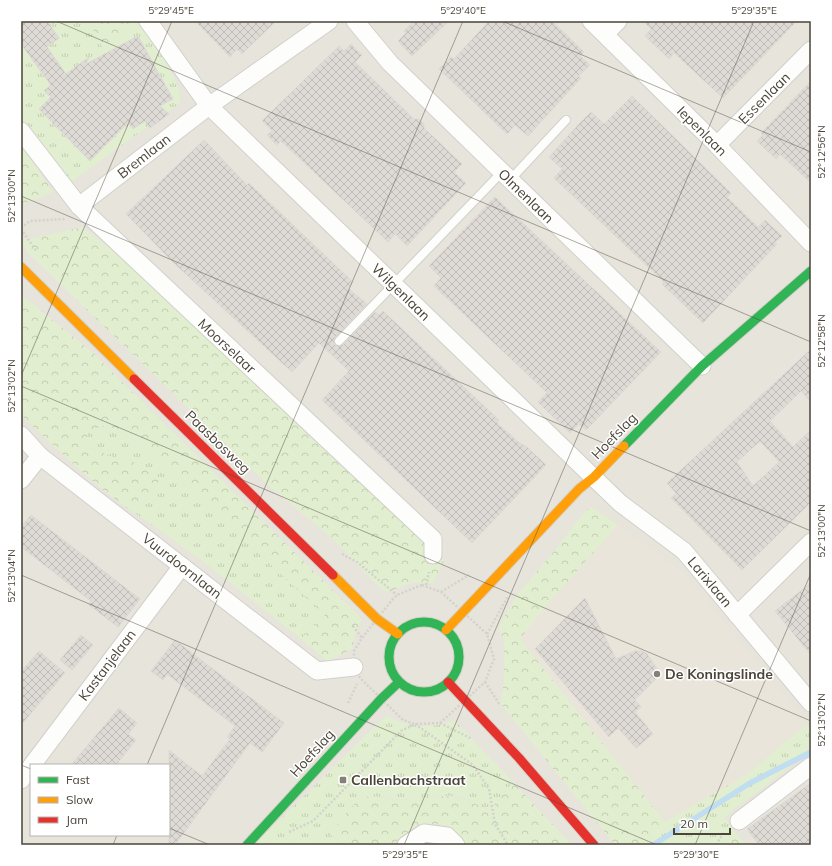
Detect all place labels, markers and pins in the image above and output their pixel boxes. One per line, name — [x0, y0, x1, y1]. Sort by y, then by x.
place label: De Koningslinde — [665, 665, 773, 683]
marker: De Koningslinde — [652, 669, 662, 679]
place label: Callenbachstraat — [351, 771, 466, 789]
marker: Callenbachstraat — [338, 775, 348, 785]

